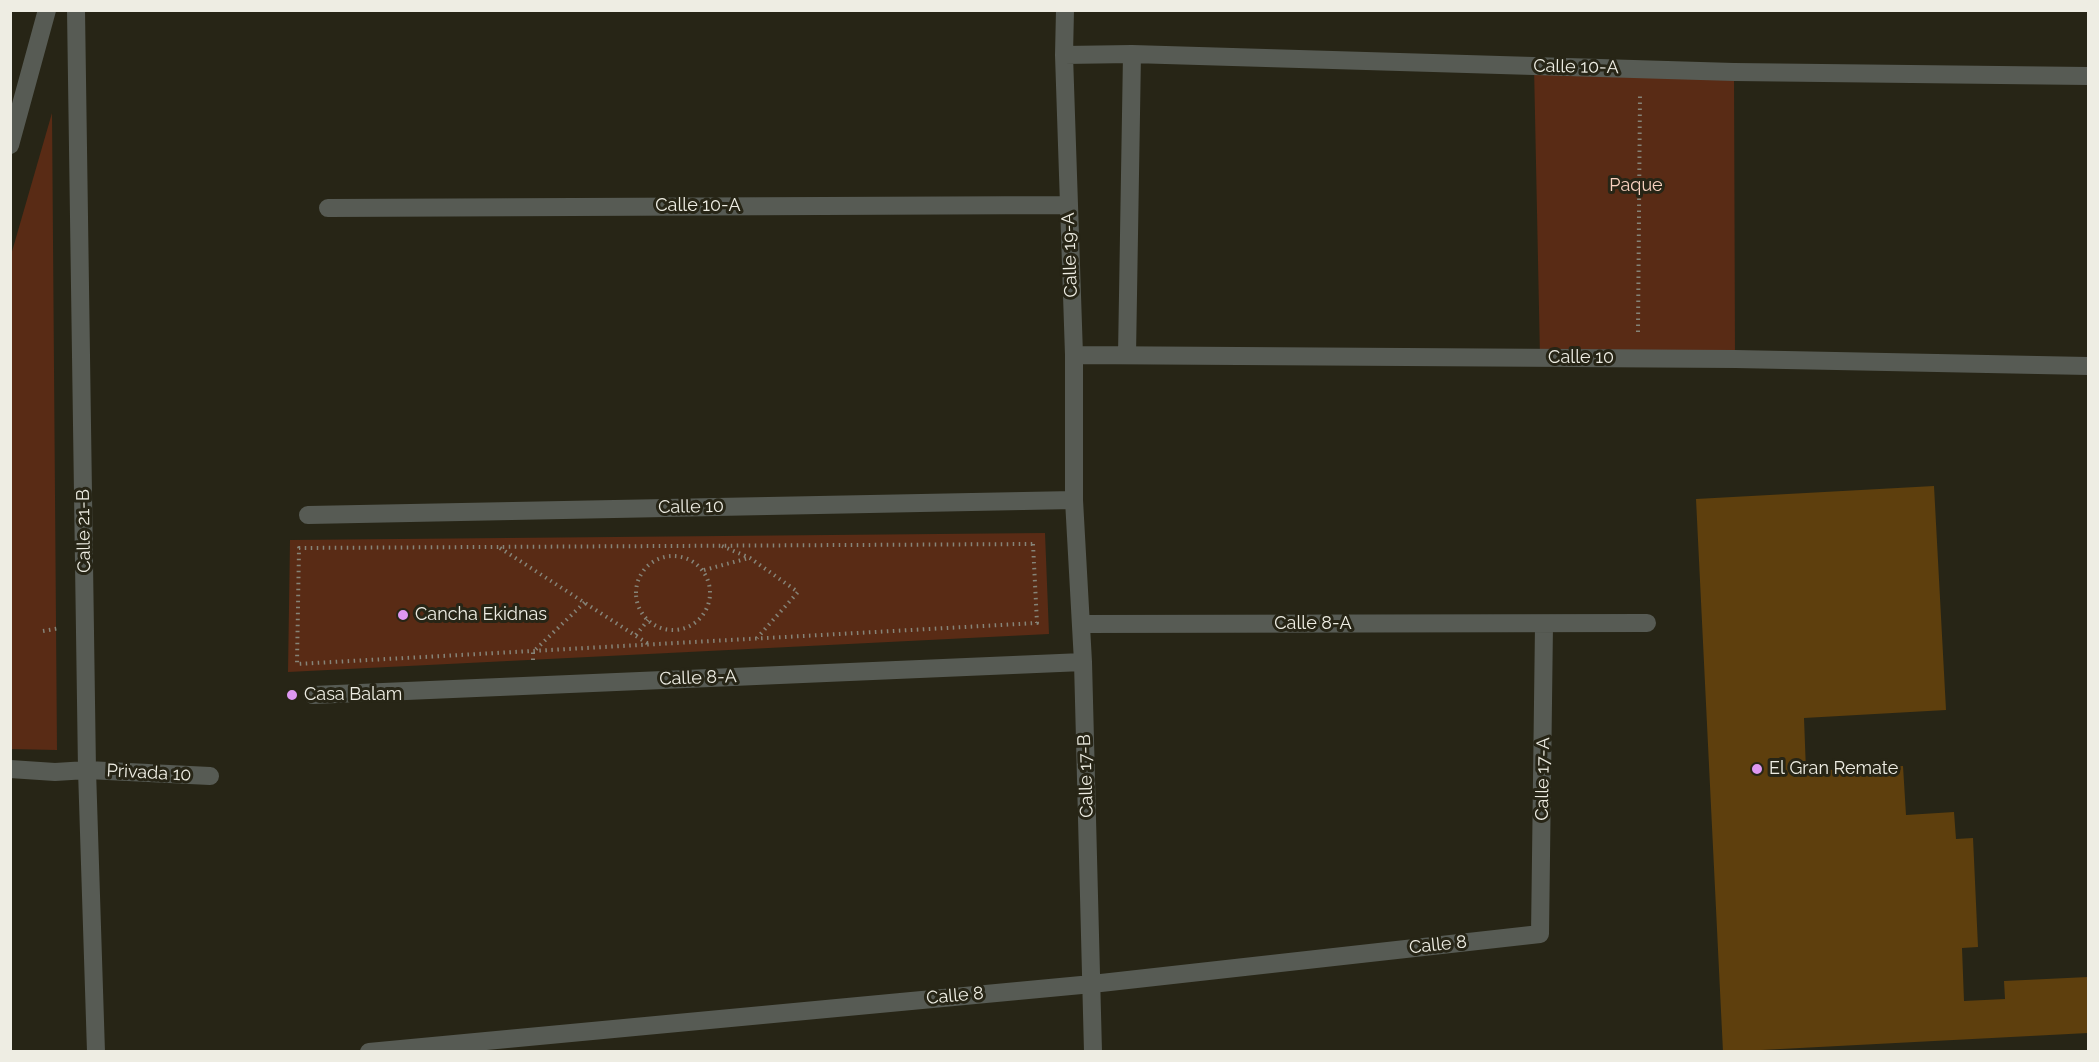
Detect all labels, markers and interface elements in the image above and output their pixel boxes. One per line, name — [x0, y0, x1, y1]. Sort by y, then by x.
street label: Calle 10-A — [1533, 55, 1619, 79]
park label: Paque — [1609, 175, 1663, 197]
street label: Calle 10-A — [655, 195, 741, 217]
street label: Calle 19-A — [1058, 212, 1082, 298]
street label: Calle 10 — [1548, 347, 1614, 369]
street label: Calle 21-B — [72, 489, 96, 573]
street label: Calle 10 — [658, 496, 724, 518]
place label: Cancha Ekidnas — [415, 604, 547, 626]
marker: Cancha Ekidnas — [396, 608, 410, 622]
street label: Calle 8-A — [1274, 613, 1352, 635]
street label: Calle 8-A — [659, 666, 737, 690]
place label: Casa Balam — [304, 684, 402, 706]
marker: Casa Balam — [285, 688, 299, 702]
street label: Calle 17-B — [1074, 734, 1098, 818]
street label: Calle 17-A — [1531, 737, 1555, 821]
place label: El Gran Remate — [1769, 758, 1898, 780]
street label: Privada 10 — [106, 760, 192, 786]
marker: El Gran Remate — [1750, 762, 1764, 776]
street label: Calle 8 — [1408, 931, 1468, 959]
street label: Calle 8 — [925, 983, 985, 1009]

